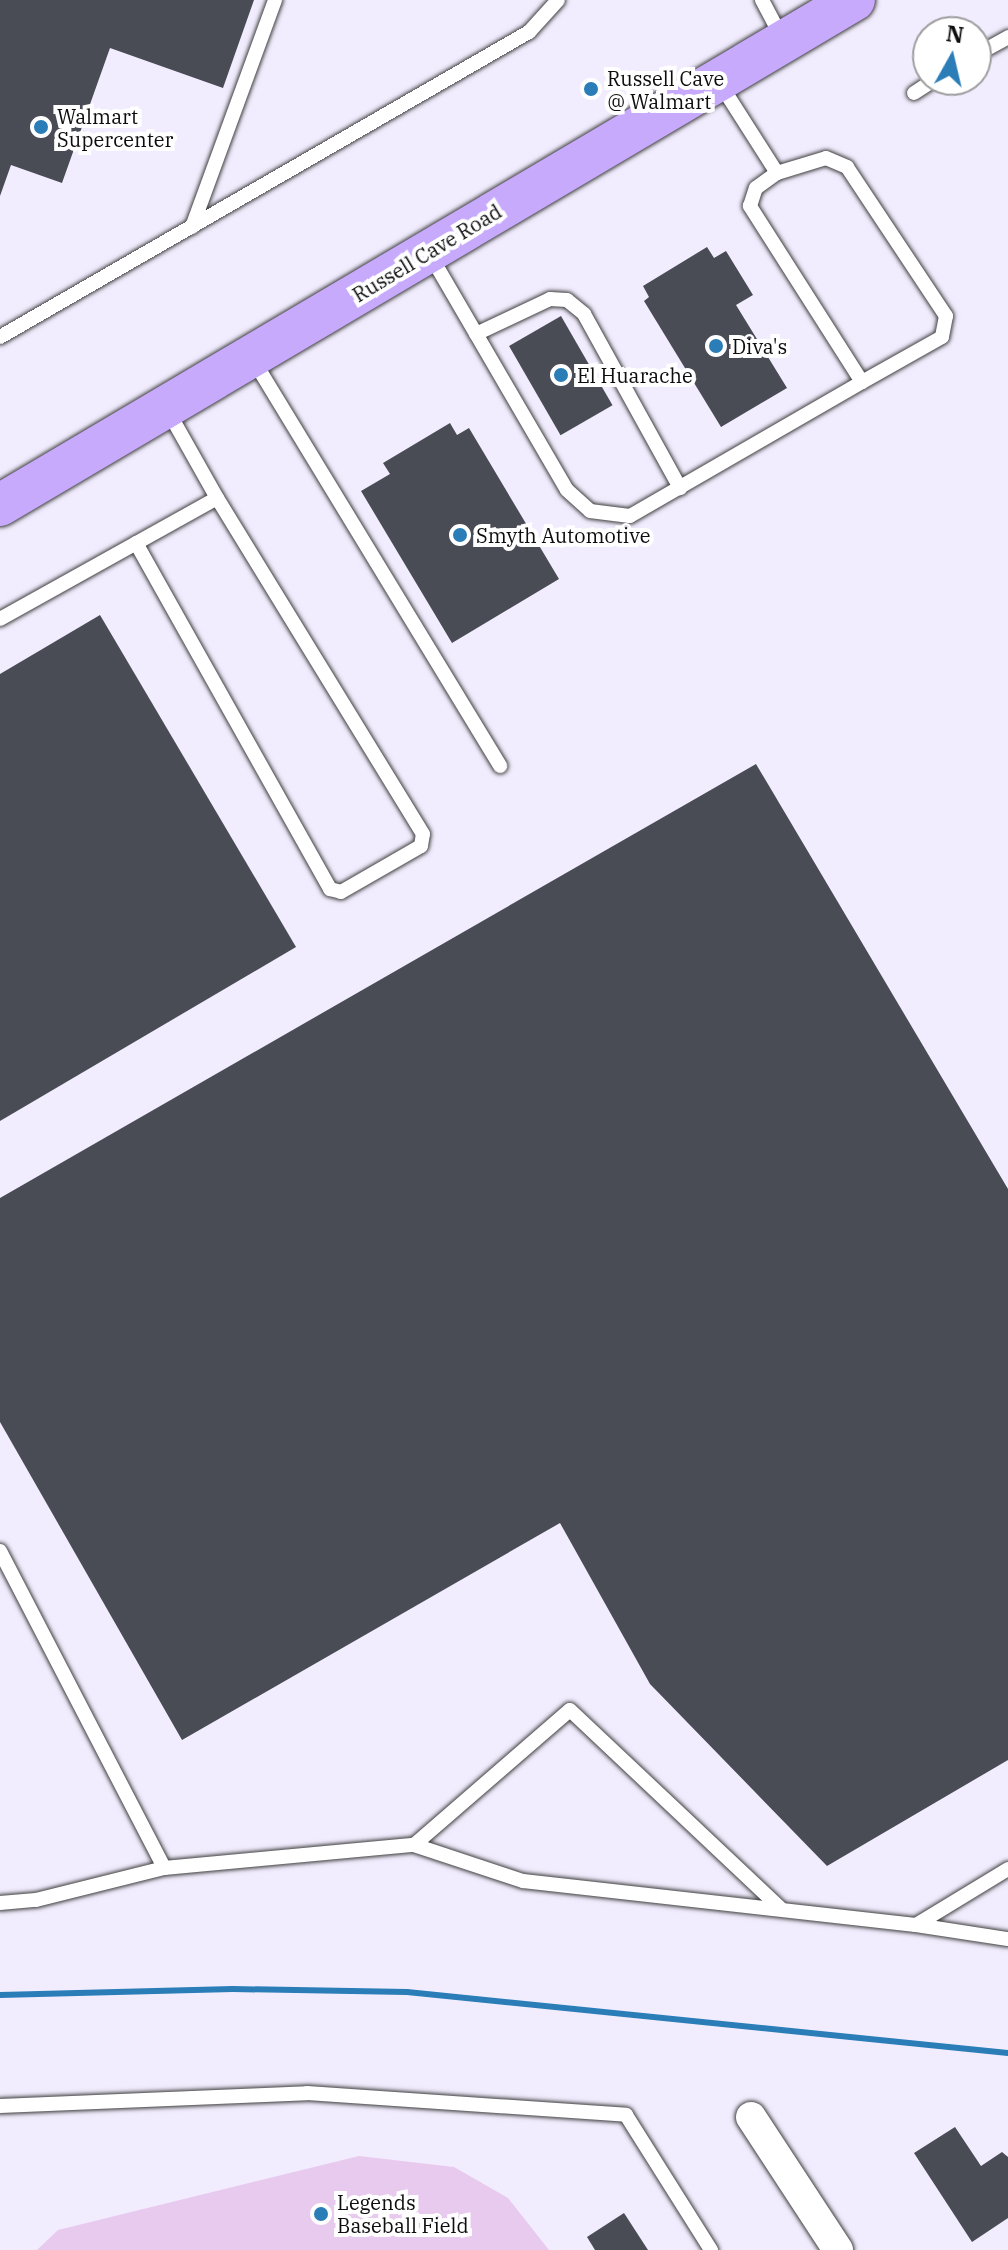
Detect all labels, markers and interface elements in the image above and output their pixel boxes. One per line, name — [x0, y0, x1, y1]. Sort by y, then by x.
north arrow — [912, 16, 992, 96]
text: N — [944, 18, 966, 49]
place label: Russell Cave @ Walmart — [607, 66, 724, 113]
marker: Russell Cave @ Walmart — [582, 80, 600, 98]
place label: Walmart Supercenter — [57, 104, 173, 151]
marker: Walmart Supercenter — [32, 118, 50, 136]
street label: Russell Cave Road — [348, 199, 506, 307]
place label: Diva's — [732, 334, 787, 358]
marker: Diva's — [707, 337, 725, 355]
place label: El Huarache — [577, 363, 693, 387]
marker: El Huarache — [552, 366, 570, 384]
place label: Smyth Automotive — [476, 523, 650, 547]
marker: Smyth Automotive — [451, 526, 469, 544]
place label: Legends Baseball Field — [337, 2190, 469, 2237]
marker: Legends Baseball Field — [312, 2205, 330, 2223]

